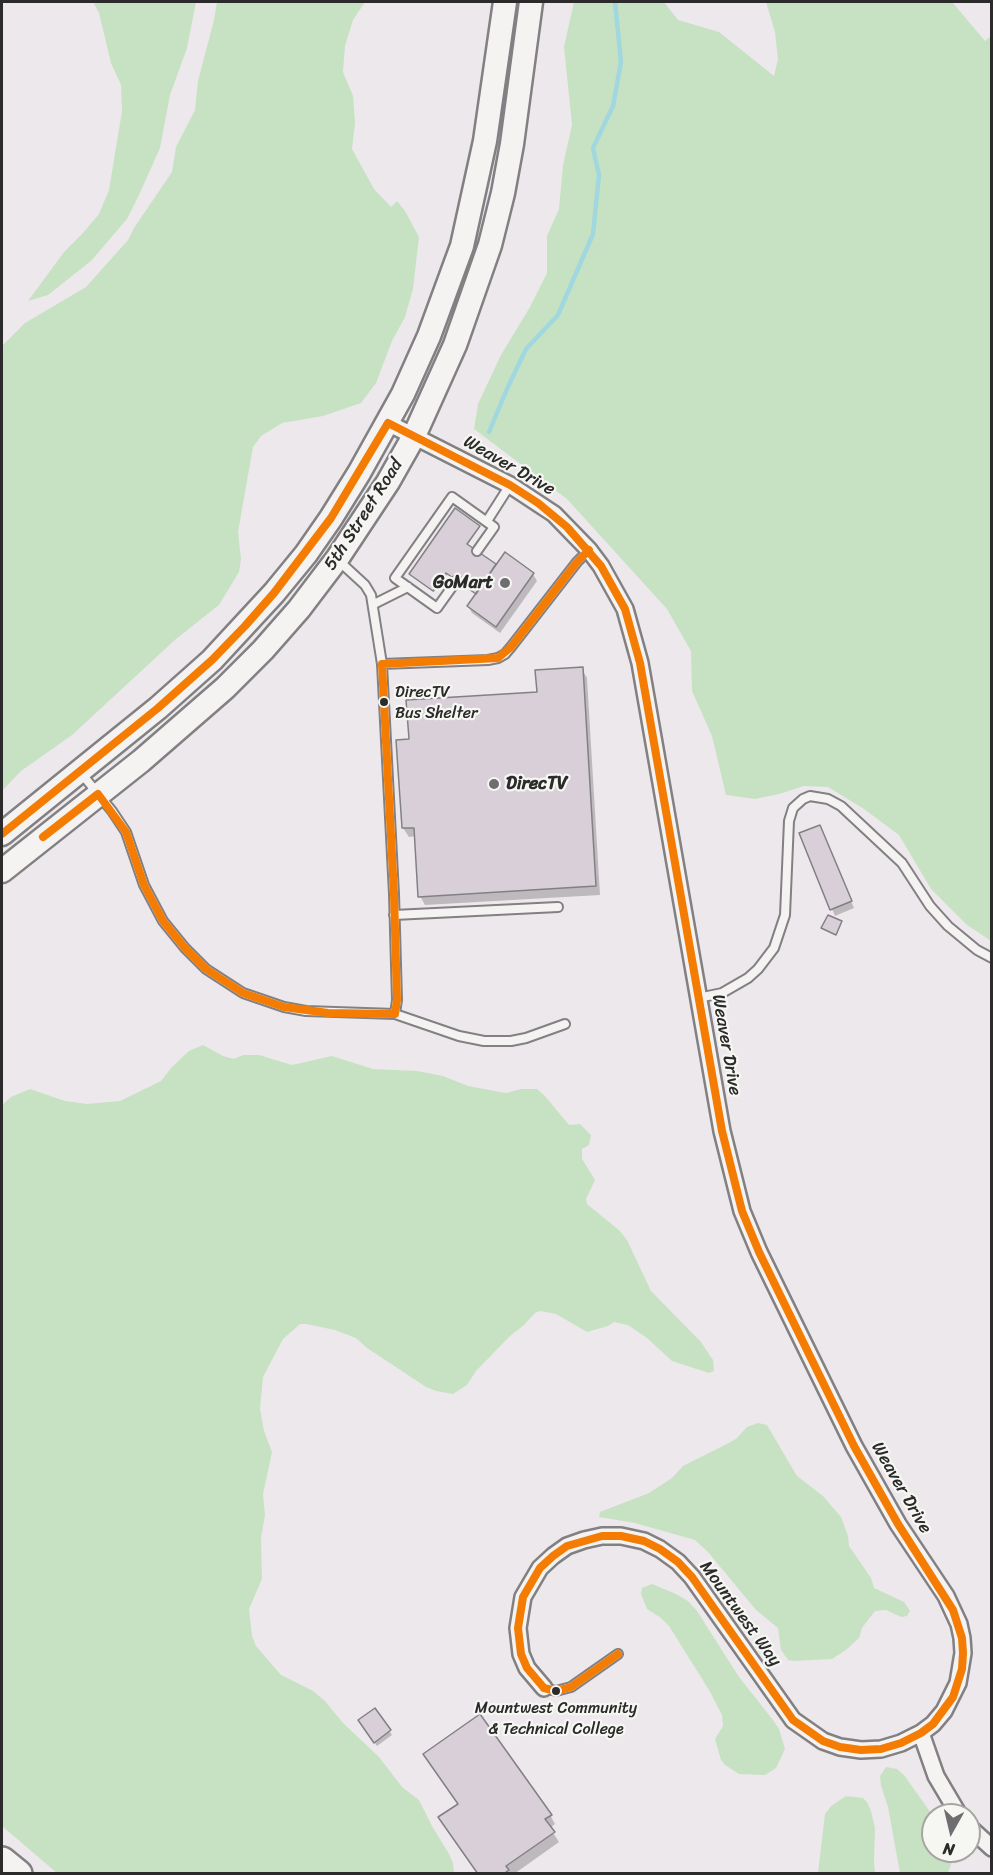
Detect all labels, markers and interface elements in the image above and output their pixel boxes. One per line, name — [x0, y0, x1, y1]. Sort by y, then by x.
street label: Weaver Drive — [459, 431, 559, 501]
street label: 5th Street Road — [320, 455, 408, 575]
place label: GoMart — [433, 572, 493, 594]
marker: GoMart — [498, 576, 512, 590]
place label: DirecTV Bus Shelter — [395, 683, 478, 721]
marker: DirecTV Bus Shelter — [378, 696, 390, 708]
place label: DirecTV — [506, 773, 568, 795]
marker: DirecTV — [487, 777, 501, 791]
street label: Weaver Drive — [707, 993, 745, 1097]
street label: Weaver Drive — [866, 1438, 936, 1538]
street label: Mountwest Way — [694, 1557, 786, 1671]
marker: Mountwest Community & Technical College — [550, 1685, 562, 1697]
place label: Mountwest Community & Technical College — [475, 1699, 637, 1737]
north arrow — [921, 1803, 981, 1863]
text: N — [941, 1834, 956, 1864]

